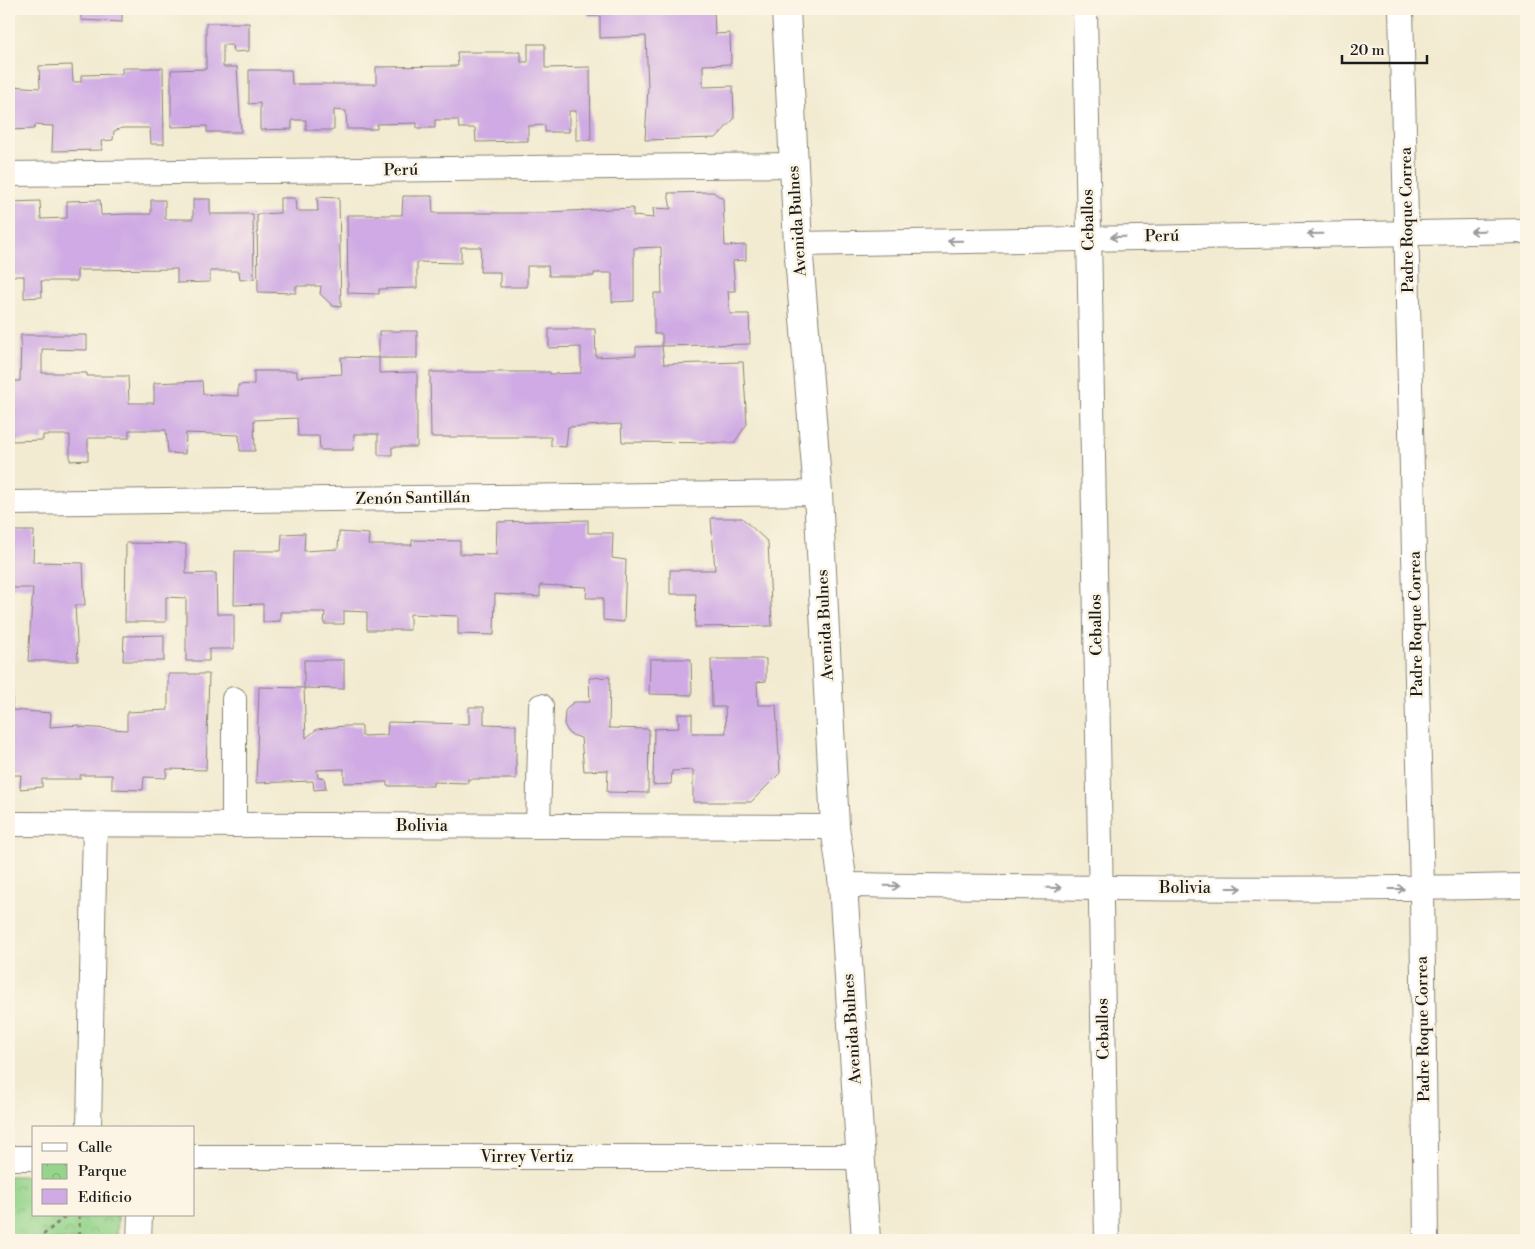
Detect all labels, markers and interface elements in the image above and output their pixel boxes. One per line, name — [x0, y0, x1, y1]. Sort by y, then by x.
scale bar — [1342, 32, 1428, 64]
text: 20 m — [1350, 41, 1385, 60]
street label: Padre Roque Correa — [1396, 146, 1418, 293]
street label: Perú — [384, 160, 418, 180]
street label: Avenida Bulnes — [783, 165, 811, 278]
street label: Ceballos — [1077, 189, 1099, 251]
street label: Perú — [1145, 226, 1179, 246]
one-way arrow — [1470, 226, 1486, 236]
one-way arrow — [1307, 229, 1324, 239]
one-way arrow — [1110, 232, 1126, 242]
one-way arrow — [947, 236, 963, 245]
street label: Zenón Santillán — [355, 487, 471, 509]
street label: Padre Roque Correa — [1405, 550, 1427, 697]
street label: Avenida Bulnes — [812, 569, 838, 682]
street label: Ceballos — [1085, 594, 1107, 656]
street label: Bolivia — [395, 816, 449, 836]
street label: Bolivia — [1158, 878, 1212, 898]
one-way arrow — [883, 881, 899, 890]
one-way arrow — [1046, 883, 1062, 892]
one-way arrow — [1226, 883, 1242, 893]
one-way arrow — [1388, 884, 1404, 894]
street label: Padre Roque Correa — [1412, 955, 1434, 1102]
street label: Avenida Bulnes — [838, 973, 866, 1086]
street label: Ceballos — [1092, 998, 1114, 1060]
legend — [32, 1126, 195, 1216]
text: Calle — [78, 1138, 112, 1157]
street label: Virrey Vertiz — [479, 1147, 574, 1167]
text: Parque — [78, 1162, 127, 1181]
text: Edificio — [78, 1188, 132, 1207]

